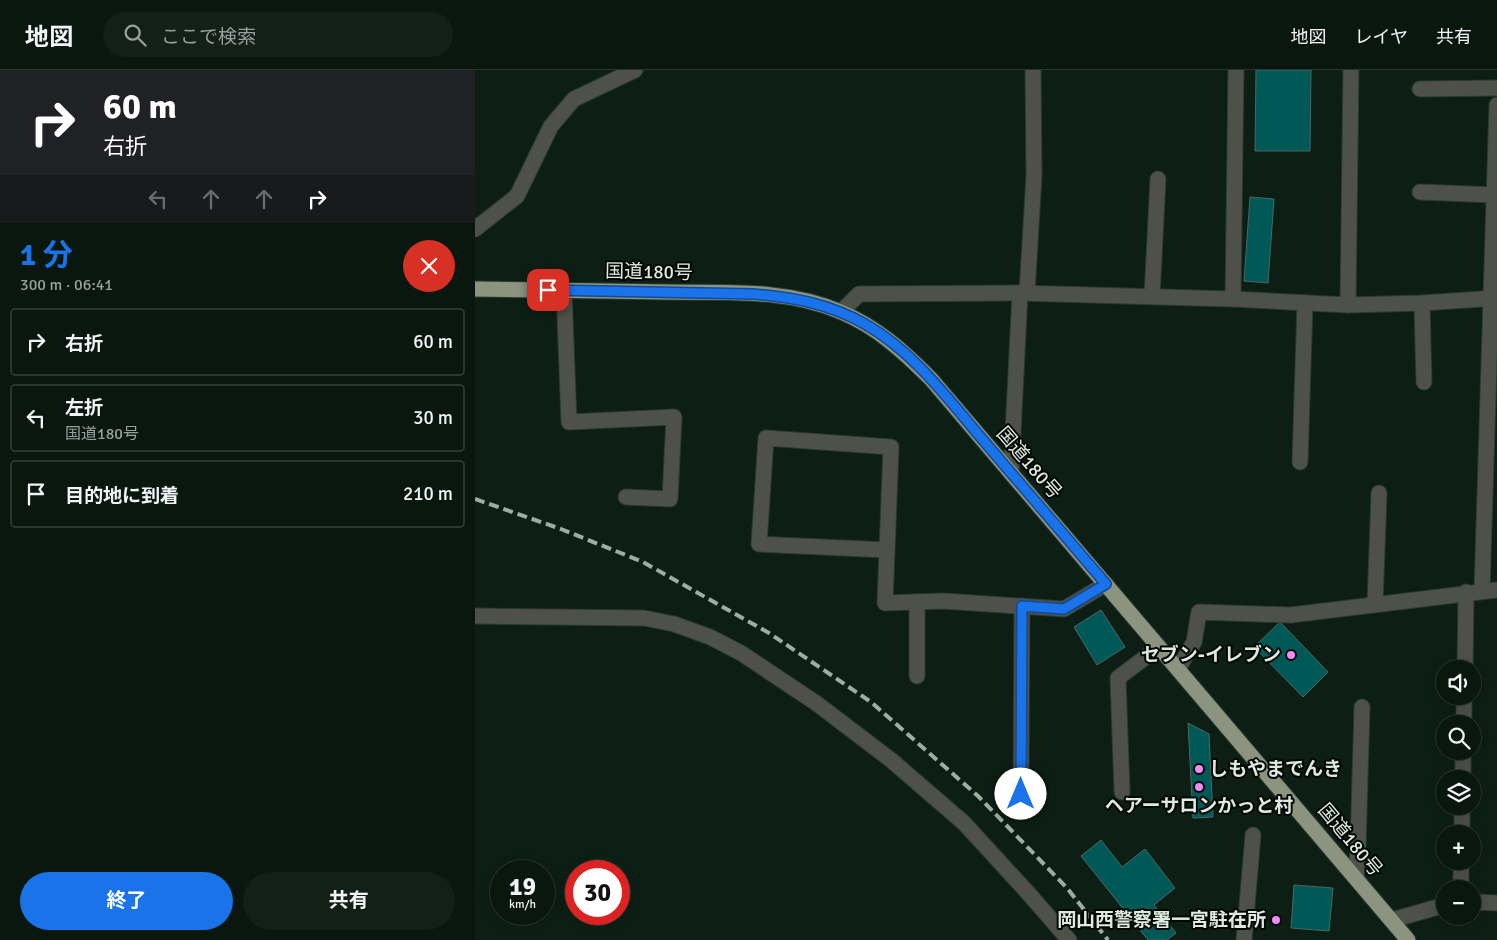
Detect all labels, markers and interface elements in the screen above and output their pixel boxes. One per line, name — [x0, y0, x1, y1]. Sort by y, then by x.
search box — [103, 12, 453, 57]
icon: search — [121, 21, 149, 49]
text: 地図 — [25, 22, 73, 52]
text: ここで検索 — [161, 25, 256, 49]
text: 地図 — [1291, 26, 1327, 48]
text: レイヤ — [1355, 26, 1408, 48]
text: 共有 — [1436, 26, 1472, 48]
text: 60 m — [103, 85, 177, 128]
icon: right — [20, 90, 85, 155]
text: 右折 — [103, 133, 147, 160]
icon: left — [144, 185, 172, 213]
icon: ahead — [197, 185, 225, 213]
icon: ahead — [250, 185, 278, 213]
icon: right — [303, 185, 331, 213]
text: 1 分 — [20, 237, 73, 274]
button: close — [403, 240, 455, 292]
street label: 国道180号 — [605, 259, 693, 285]
pin — [527, 269, 569, 311]
text: 300 m · 06:41 — [20, 275, 113, 295]
icon: arrive — [534, 276, 562, 304]
icon: right — [22, 328, 50, 356]
text: 60 m — [413, 330, 453, 354]
text: 右折 — [65, 332, 103, 356]
text: 左折 — [65, 396, 103, 420]
icon: left — [22, 404, 50, 432]
text: 30 m — [413, 406, 453, 430]
street label: 国道180号 — [991, 422, 1067, 504]
text: 国道180号 — [65, 424, 139, 444]
icon: arrive — [22, 480, 50, 508]
text: 210 m — [403, 482, 453, 506]
text: 目的地に到着 — [65, 484, 179, 508]
place label: セブン-イレブン — [1141, 643, 1281, 667]
marker: セブン-イレブン — [1285, 649, 1297, 661]
map controls — [1436, 660, 1481, 925]
button: sound — [1436, 660, 1481, 705]
button: search — [1436, 715, 1481, 760]
place label: しもやまでんき — [1209, 757, 1342, 781]
marker: しもやまでんき — [1193, 763, 1205, 775]
position arrow — [994, 767, 1046, 819]
button: layers — [1436, 770, 1481, 815]
marker: ヘアーサロンかっと村 — [1193, 781, 1205, 793]
place label: ヘアーサロンかっと村 — [1105, 794, 1293, 818]
street label: 国道180号 — [1313, 799, 1387, 881]
button: + — [1436, 825, 1481, 870]
speed limit sign: 30 — [565, 860, 630, 925]
text: 19 — [509, 871, 536, 902]
button: 終了 — [20, 872, 233, 930]
button: 共有 — [243, 872, 455, 930]
button: − — [1436, 880, 1481, 925]
text: km/h — [509, 897, 536, 912]
place label: 岡山西警察署一宮駐在所 — [1057, 908, 1266, 932]
marker: 岡山西警察署一宮駐在所 — [1270, 914, 1282, 926]

